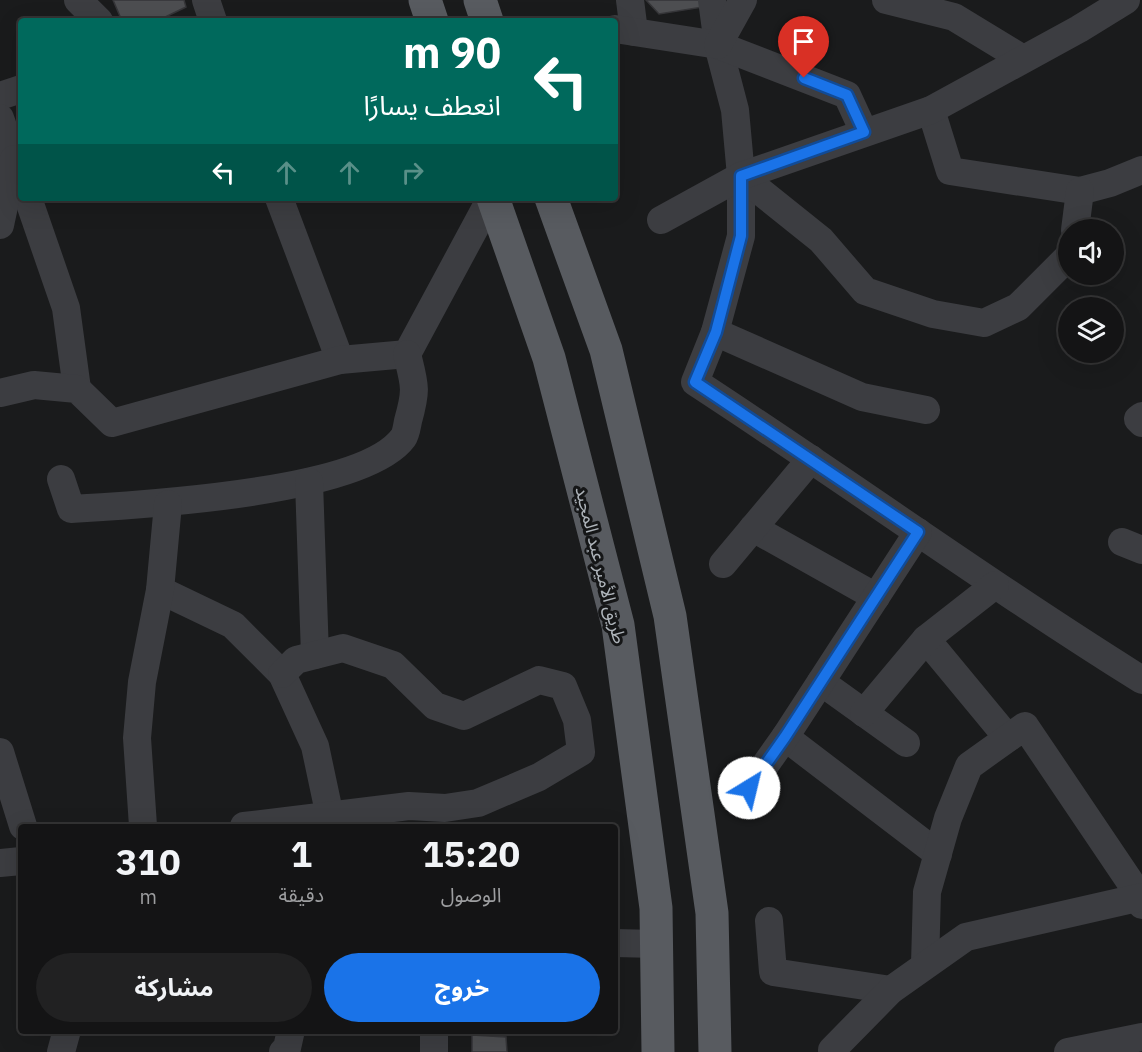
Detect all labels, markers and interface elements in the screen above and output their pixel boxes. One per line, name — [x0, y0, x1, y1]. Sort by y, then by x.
pin — [778, 16, 829, 78]
text: 90 m — [403, 25, 501, 80]
icon: arrive — [787, 25, 820, 58]
icon: left — [522, 42, 600, 120]
text: انعطف يسارًا — [364, 87, 501, 122]
icon: left — [207, 156, 240, 189]
icon: ahead — [270, 156, 303, 189]
icon: ahead — [333, 156, 366, 189]
icon: right — [396, 156, 429, 189]
map controls — [1058, 219, 1124, 363]
button: sound — [1058, 219, 1124, 285]
button: layers — [1058, 297, 1124, 363]
street label: طريق الأمير عبد المجيد — [570, 484, 632, 646]
position arrow — [717, 756, 781, 820]
text: 1 — [290, 830, 312, 877]
text: 15:20 — [422, 830, 520, 877]
text: 310 — [116, 838, 181, 885]
text: دقيقة — [279, 881, 324, 908]
text: الوصول — [441, 881, 501, 908]
text: m — [140, 883, 157, 910]
button: مشاركة — [36, 953, 312, 1022]
button: خروج — [324, 953, 600, 1022]

